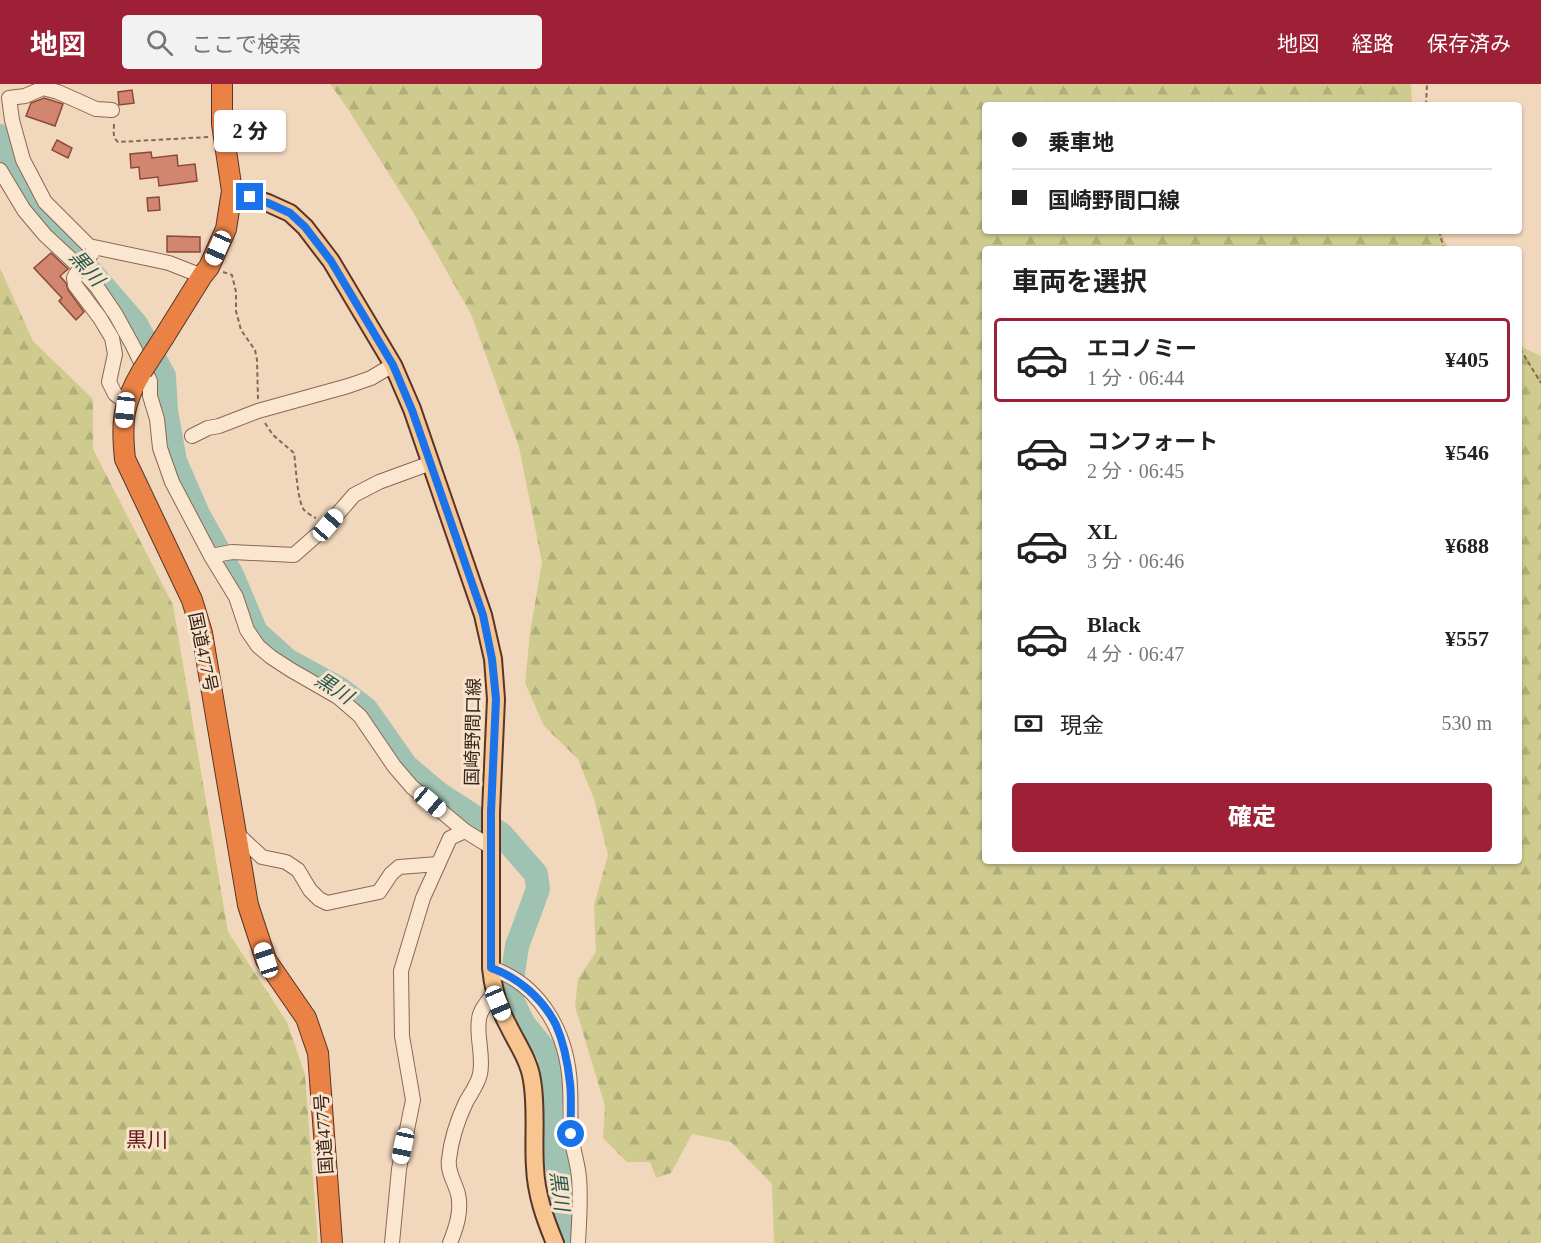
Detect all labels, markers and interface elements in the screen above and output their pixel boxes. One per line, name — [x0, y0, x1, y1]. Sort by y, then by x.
search box — [122, 15, 542, 69]
icon: search — [143, 26, 176, 59]
text: 地図 — [30, 29, 86, 60]
text: ここで検索 — [191, 32, 301, 57]
text: 地図 — [1277, 32, 1319, 56]
text: 経路 — [1352, 32, 1394, 56]
text: 保存済み — [1427, 32, 1511, 56]
callout: 2 分 — [214, 110, 286, 152]
text: 2 分 — [233, 120, 268, 142]
text: 乗車地 — [1048, 130, 1114, 155]
route end — [236, 183, 263, 210]
text: 国崎野間口線 — [1048, 188, 1180, 213]
car — [202, 228, 234, 268]
water label: 黒川 — [66, 246, 110, 292]
text: 車両を選択 — [1012, 267, 1147, 297]
icon: car — [1015, 333, 1069, 387]
text: エコノミー — [1087, 336, 1197, 361]
text: ¥405 — [1445, 347, 1489, 372]
text: 1 分 · 06:44 — [1087, 367, 1184, 389]
car — [114, 391, 136, 429]
icon: car — [1015, 426, 1069, 480]
text: コンフォート — [1087, 429, 1218, 454]
text: ¥546 — [1445, 440, 1489, 465]
text: 2 分 · 06:45 — [1087, 460, 1184, 482]
car — [309, 506, 347, 544]
icon: car — [1015, 519, 1069, 573]
text: XL — [1087, 519, 1118, 544]
text: ¥688 — [1445, 533, 1489, 558]
text: 3 分 · 06:46 — [1087, 550, 1184, 572]
street label: 国道477号 — [185, 610, 221, 694]
icon: car — [1015, 612, 1069, 666]
text: Black — [1087, 612, 1141, 637]
text: ¥557 — [1445, 626, 1489, 651]
text: 4 分 · 06:47 — [1087, 643, 1184, 665]
water label: 黒川 — [311, 668, 358, 709]
street label: 国崎野間口線 — [462, 678, 484, 786]
icon: cash — [1012, 707, 1045, 740]
text: 530 m — [1441, 712, 1492, 734]
text: 現金 — [1060, 713, 1104, 738]
button: 確定 — [1012, 783, 1492, 852]
car — [410, 784, 450, 820]
car — [252, 940, 280, 980]
car — [483, 983, 513, 1023]
street label: 国道477号 — [311, 1093, 337, 1175]
route start — [557, 1120, 584, 1147]
car — [390, 1127, 416, 1165]
district label: 黒川 — [126, 1128, 168, 1152]
water label: 黒川 — [547, 1170, 574, 1214]

